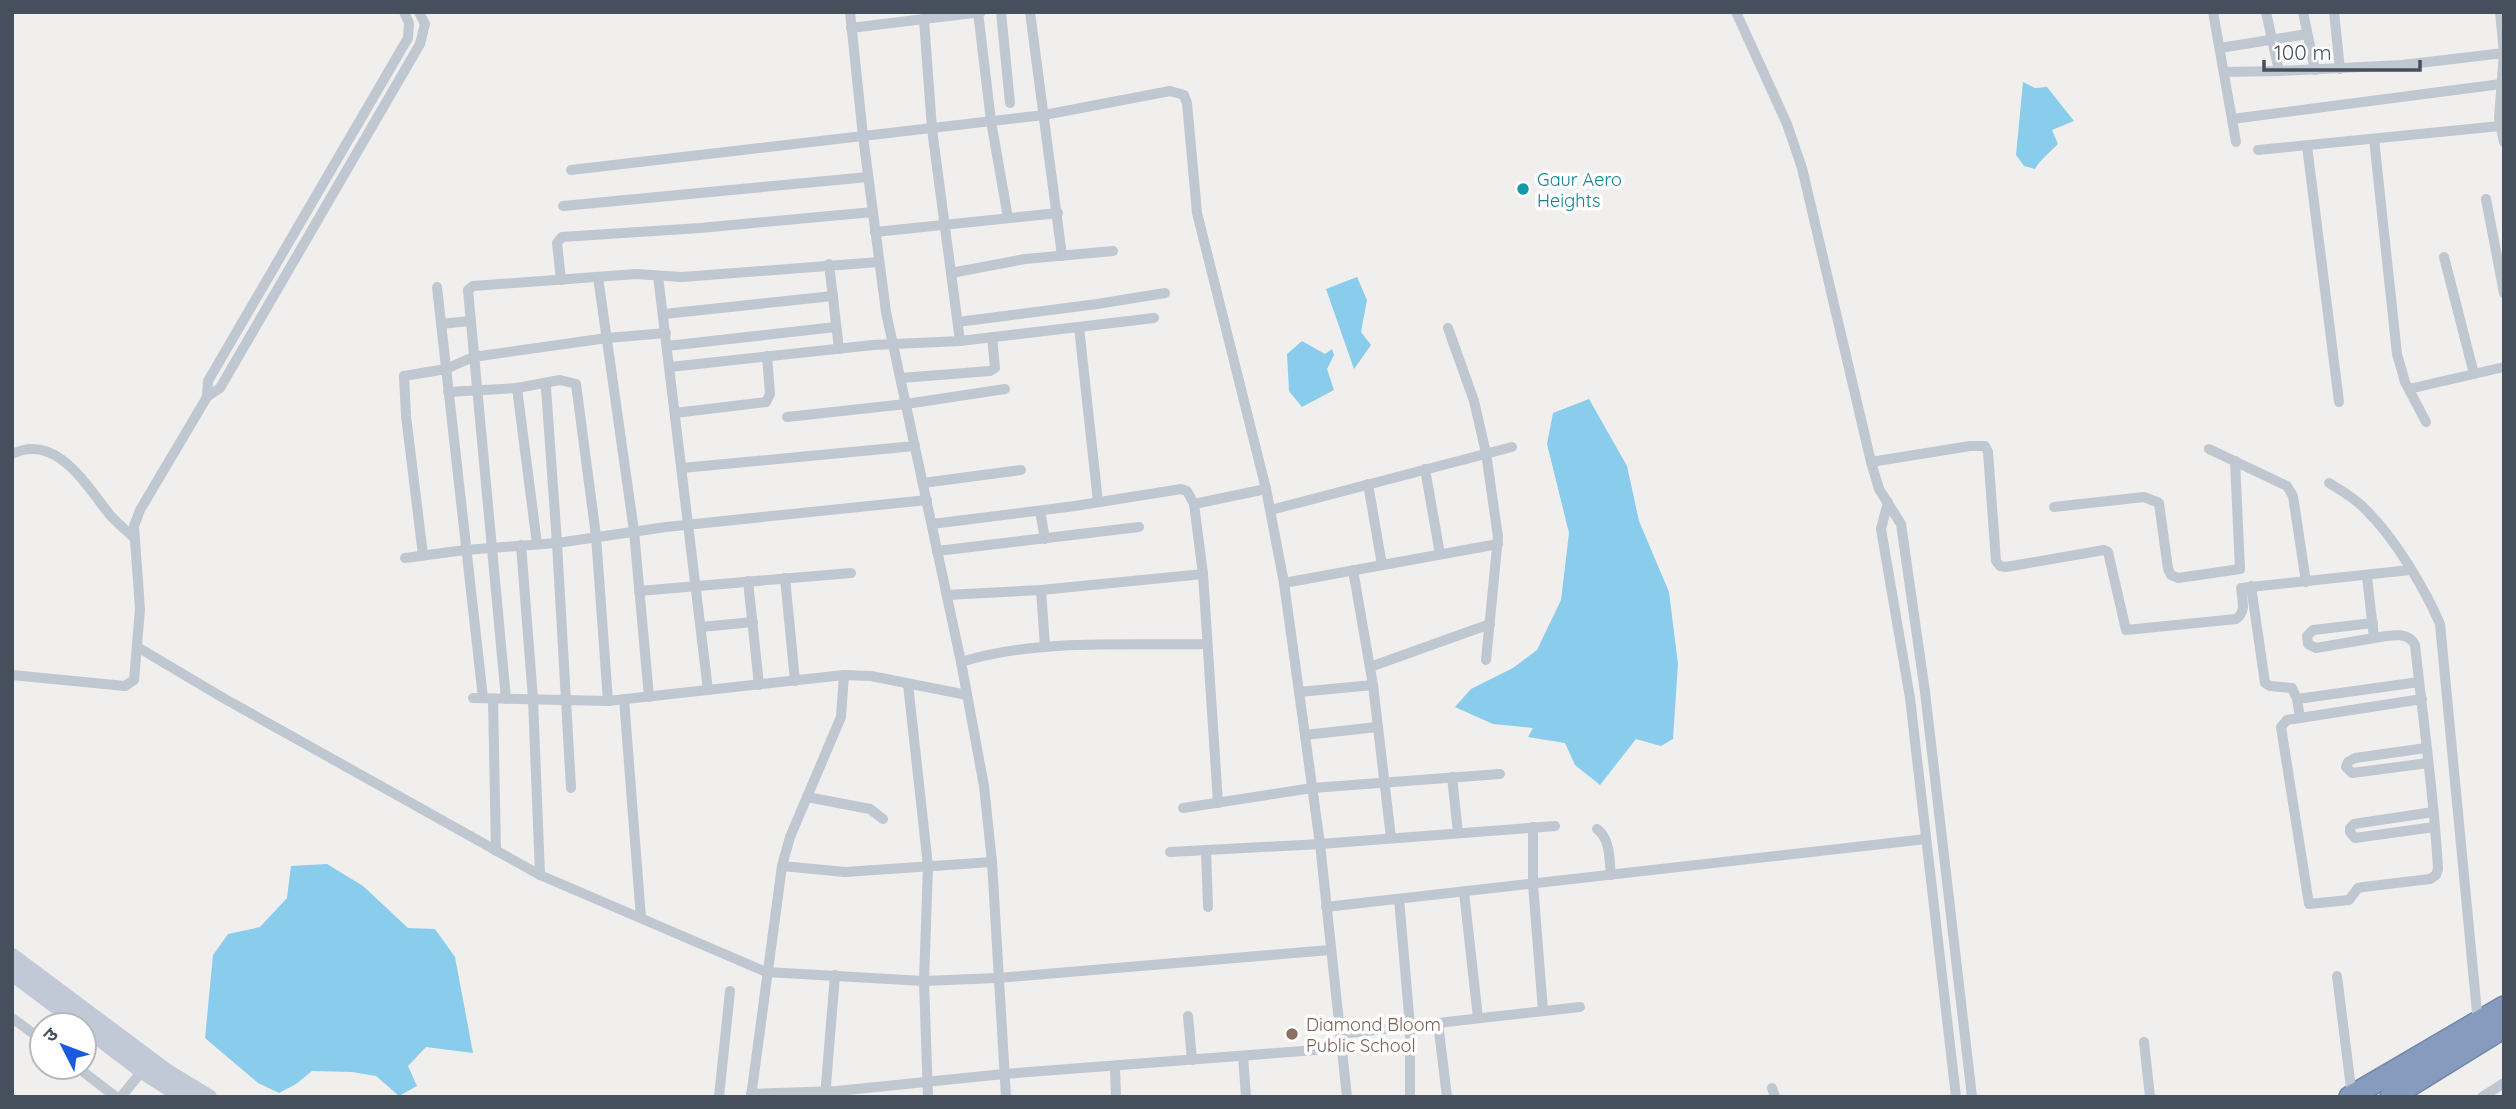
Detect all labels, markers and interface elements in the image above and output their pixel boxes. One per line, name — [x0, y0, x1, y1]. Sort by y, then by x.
scale bar — [2264, 28, 2420, 72]
text: 100 m — [2274, 39, 2332, 65]
place label: Gaur Aero Heights — [1537, 168, 1622, 212]
marker: Gaur Aero Heights — [1515, 181, 1531, 197]
north arrow — [28, 1011, 98, 1081]
place label: Diamond Bloom Public School — [1306, 1013, 1441, 1057]
text: उ — [38, 1022, 64, 1047]
marker: Diamond Bloom Public School — [1284, 1026, 1300, 1042]

